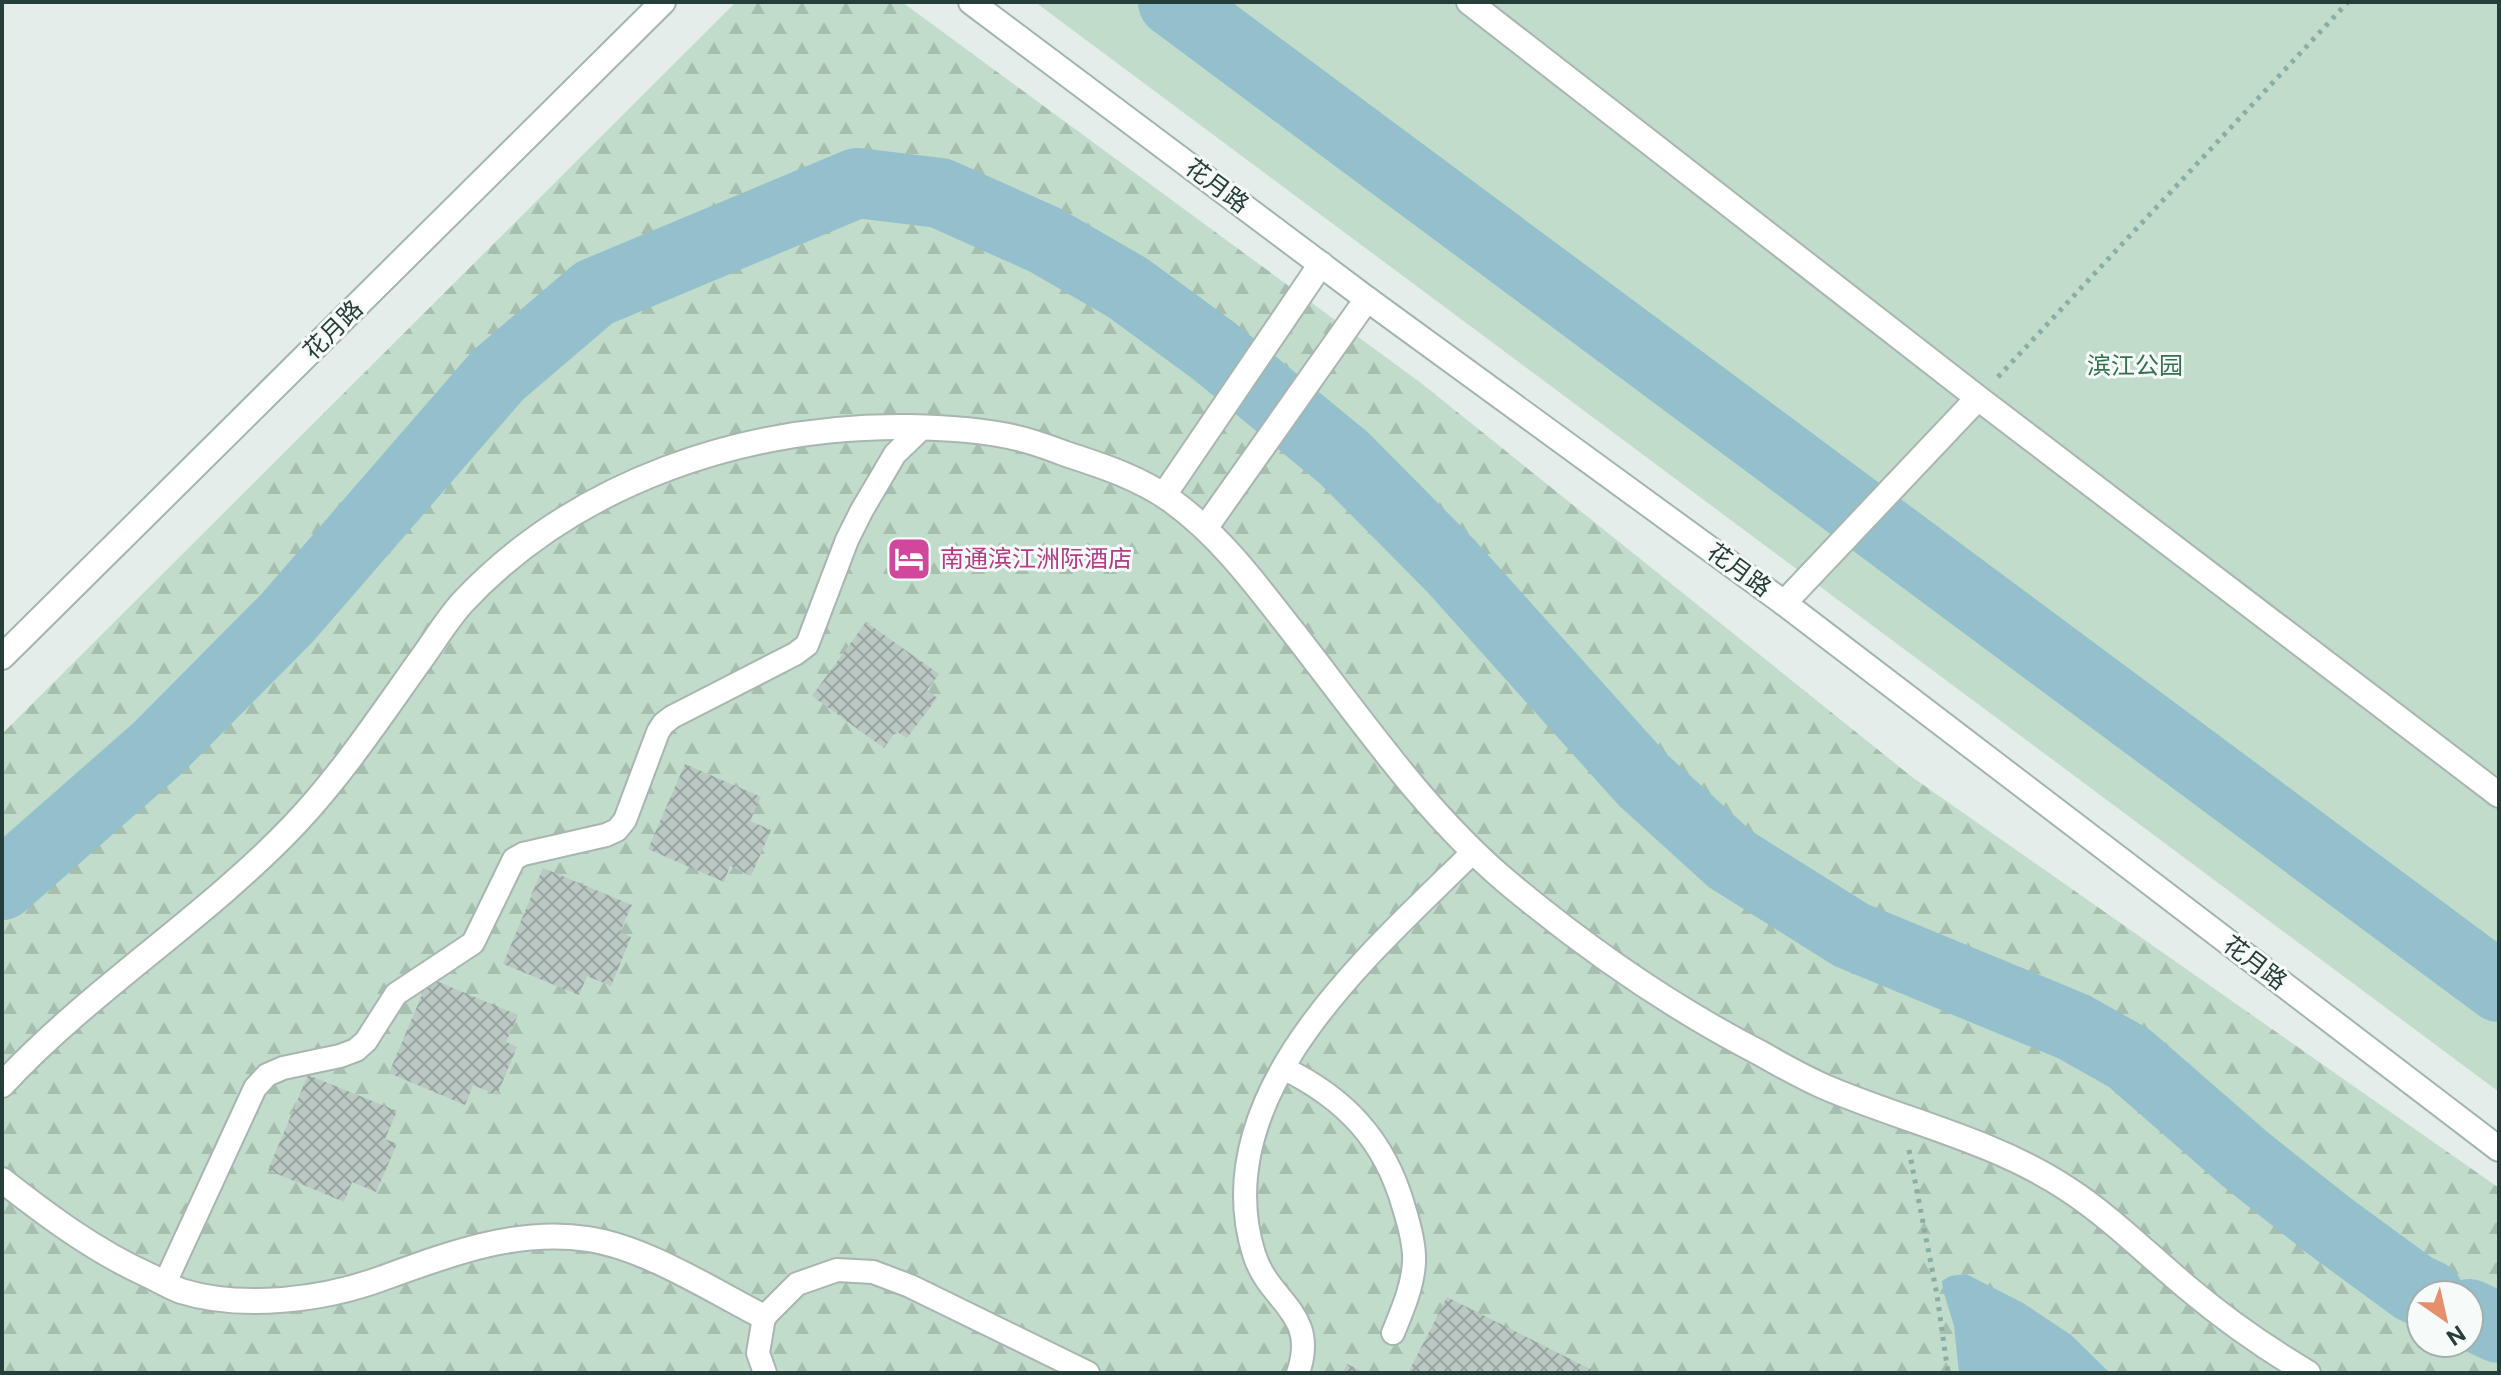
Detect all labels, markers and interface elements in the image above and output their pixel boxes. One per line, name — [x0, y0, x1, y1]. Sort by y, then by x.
street label: 花月路 — [1180, 152, 1255, 218]
street label: 花月路 — [297, 294, 368, 365]
park label: 滨江公园 — [2087, 351, 2183, 379]
hotel icon: 南通滨江洲际酒店 — [885, 535, 933, 583]
street label: 花月路 — [1702, 537, 1777, 602]
place label: 南通滨江洲际酒店 — [940, 544, 1132, 572]
street label: 花月路 — [2218, 929, 2293, 995]
north arrow — [2405, 1279, 2485, 1359]
text: N — [2442, 1320, 2471, 1351]

